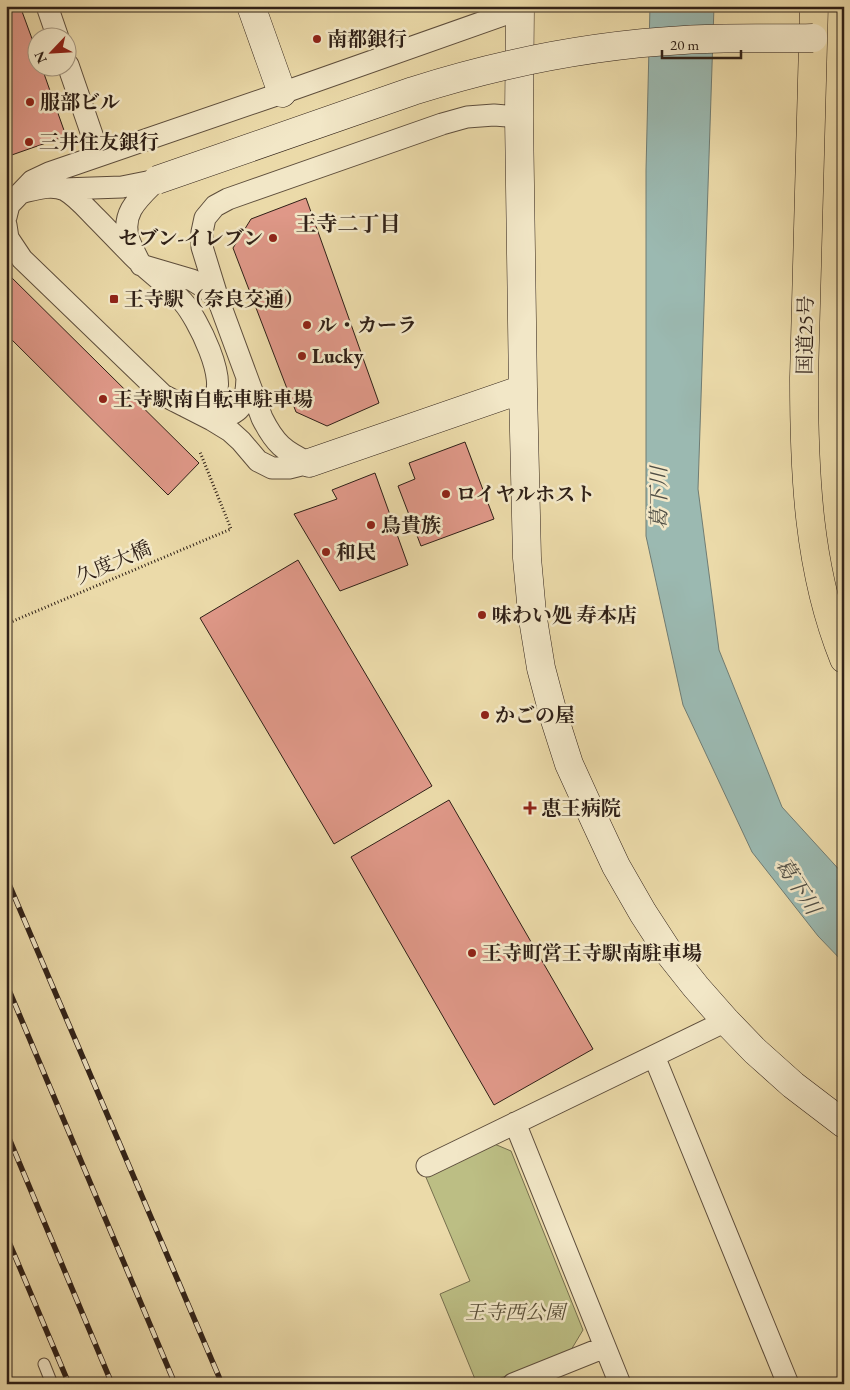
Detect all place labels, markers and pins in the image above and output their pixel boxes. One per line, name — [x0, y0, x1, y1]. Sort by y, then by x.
place label: 南都銀行 — [327, 26, 407, 52]
marker: 南都銀行 — [311, 33, 323, 45]
place label: 服部ビル — [40, 89, 120, 115]
marker: 服部ビル — [24, 96, 36, 108]
place label: 三井住友銀行 — [39, 129, 159, 155]
marker: 三井住友銀行 — [23, 136, 35, 148]
place label: セブン-イレブン — [118, 225, 263, 251]
marker: セブン-イレブン — [267, 232, 279, 244]
place label: 王寺駅（奈良交通） — [124, 286, 304, 312]
marker: 王寺駅（奈良交通） — [108, 293, 120, 305]
place label: ル・カーラ — [317, 312, 417, 338]
marker: ル・カーラ — [301, 319, 313, 331]
place label: Lucky — [312, 343, 364, 369]
marker: Lucky — [296, 350, 308, 362]
place label: 王寺駅南自転車駐車場 — [113, 386, 313, 412]
marker: 王寺駅南自転車駐車場 — [97, 393, 109, 405]
place label: ロイヤルホスト — [456, 481, 595, 507]
marker: ロイヤルホスト — [440, 488, 452, 500]
place label: 鳥貴族 — [381, 512, 441, 538]
marker: 鳥貴族 — [365, 519, 377, 531]
place label: 和民 — [336, 539, 376, 565]
marker: 和民 — [320, 546, 332, 558]
place label: 味わい処 寿本店 — [492, 602, 637, 628]
marker: 味わい処 寿本店 — [476, 609, 488, 621]
place label: かごの屋 — [495, 702, 575, 728]
marker: かごの屋 — [479, 709, 491, 721]
place label: 恵王病院 — [541, 795, 621, 821]
marker: 恵王病院 — [523, 801, 537, 815]
place label: 王寺町営王寺駅南駐車場 — [482, 940, 702, 966]
marker: 王寺町営王寺駅南駐車場 — [466, 947, 478, 959]

